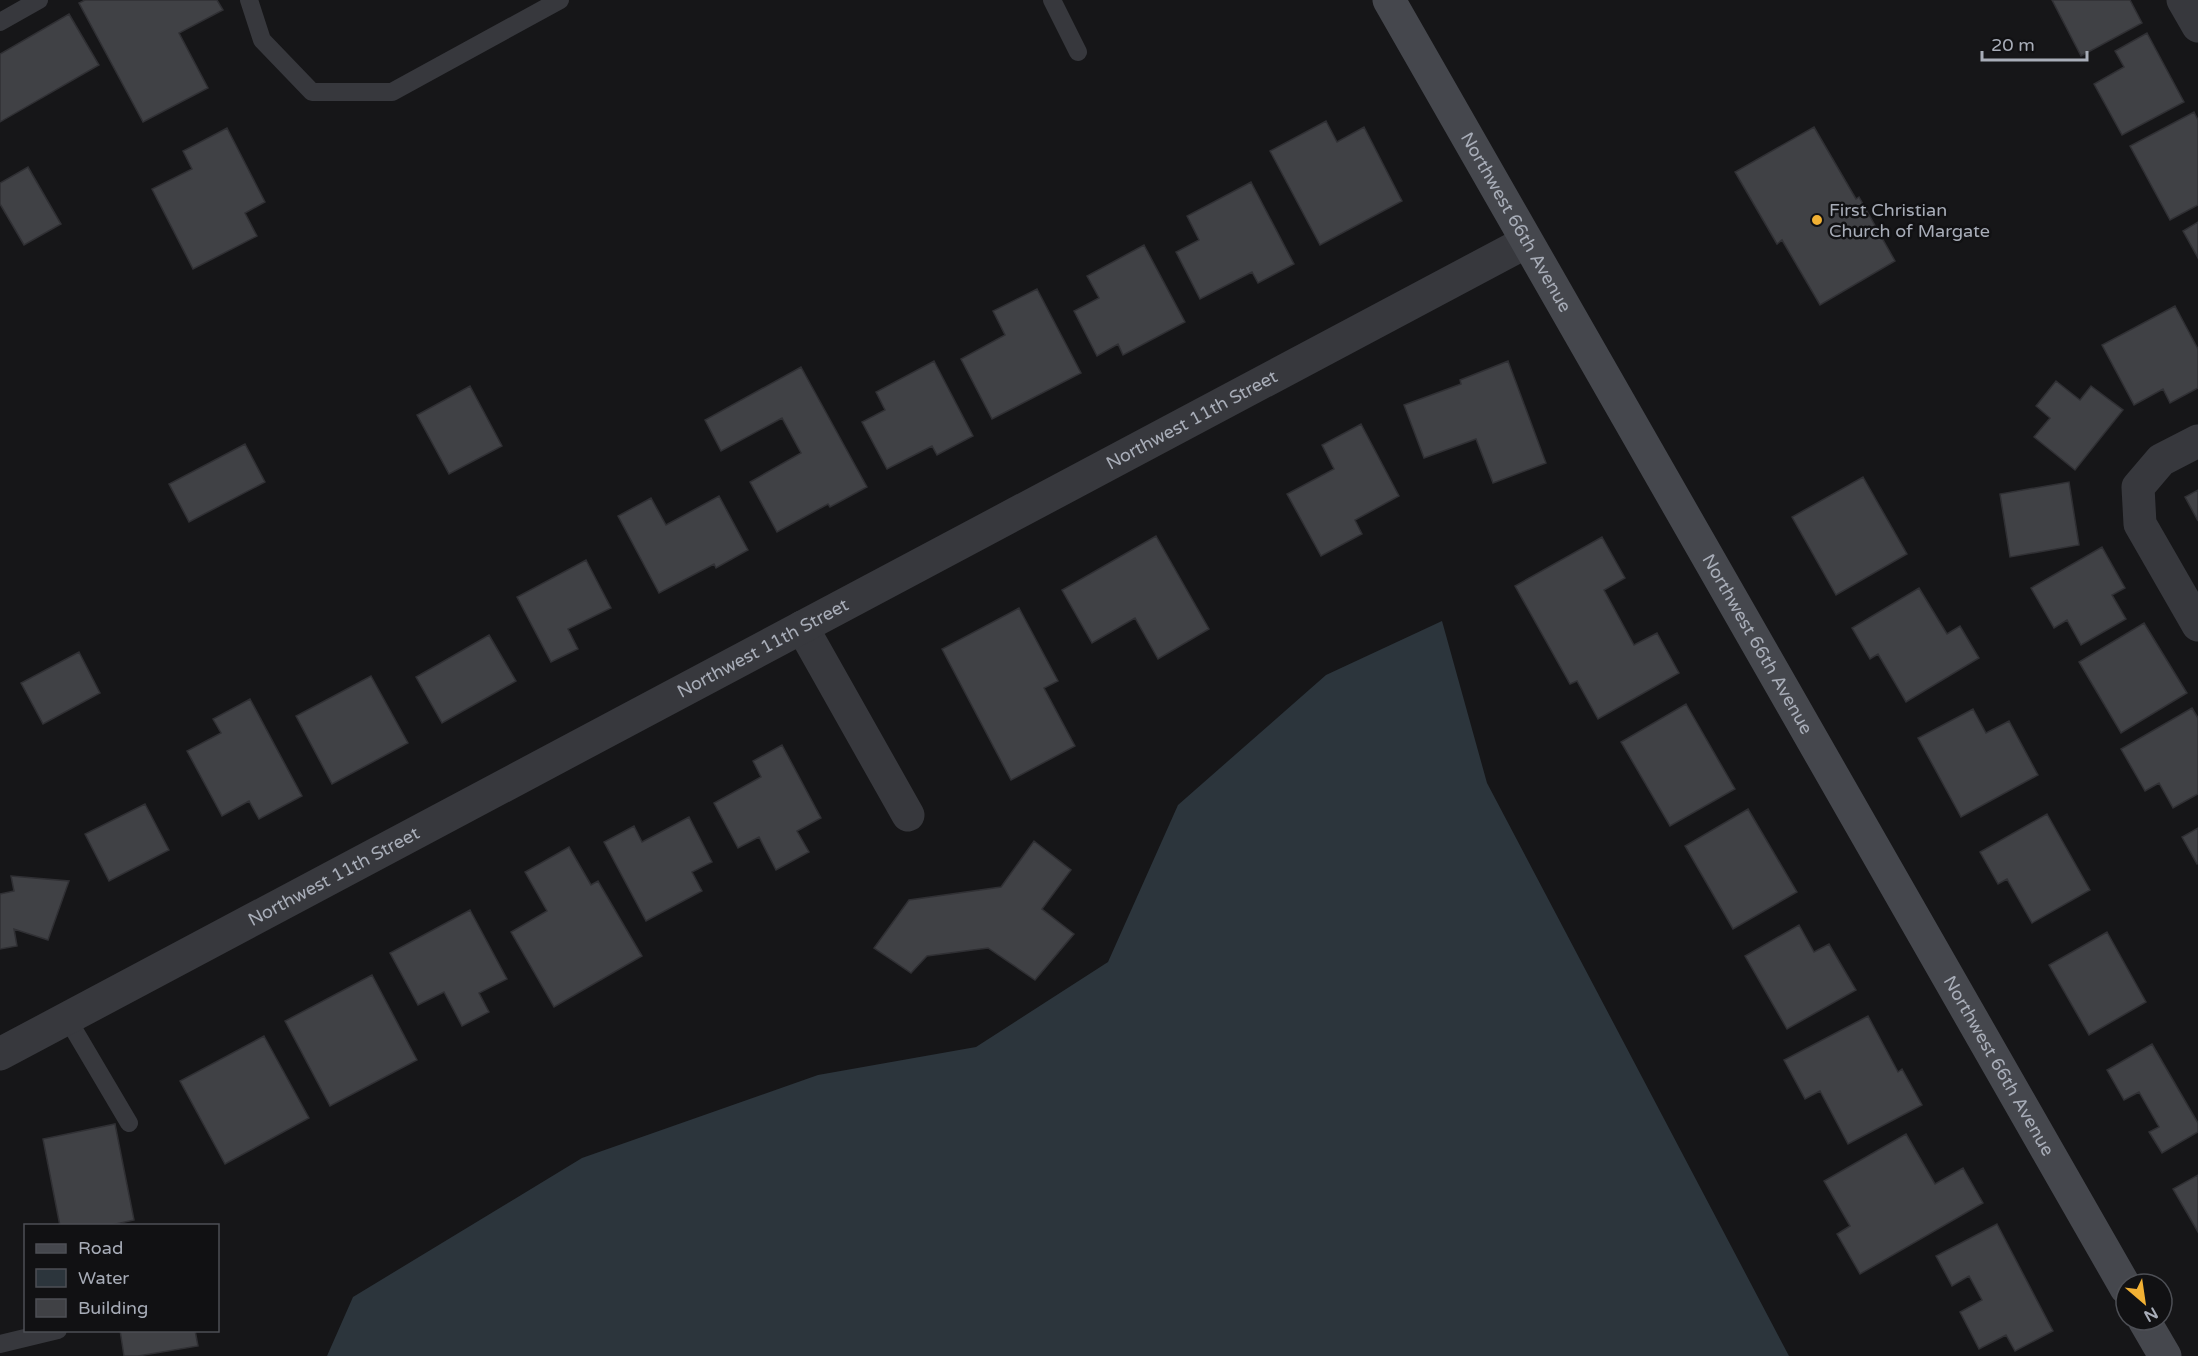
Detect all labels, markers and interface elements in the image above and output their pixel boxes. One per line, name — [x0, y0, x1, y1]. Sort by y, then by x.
scale bar — [1982, 24, 2087, 62]
text: 20 m — [1991, 34, 2035, 56]
street label: Northwest 66th Avenue — [1456, 128, 1576, 316]
place label: First Christian Church of Margate — [1829, 199, 1990, 242]
marker: First Christian Church of Margate — [1810, 213, 1824, 227]
street label: Northwest 11th Street — [1102, 365, 1281, 474]
street label: Northwest 66th Avenue — [1697, 550, 1818, 738]
street label: Northwest 11th Street — [673, 594, 852, 703]
street label: Northwest 11th Street — [244, 822, 423, 931]
street label: Northwest 66th Avenue — [1939, 972, 2059, 1160]
legend — [24, 1224, 219, 1332]
text: Road — [78, 1237, 123, 1259]
text: Water — [78, 1267, 129, 1289]
north arrow — [2114, 1272, 2174, 1332]
text: Building — [78, 1297, 148, 1319]
text: N — [2140, 1302, 2161, 1326]

